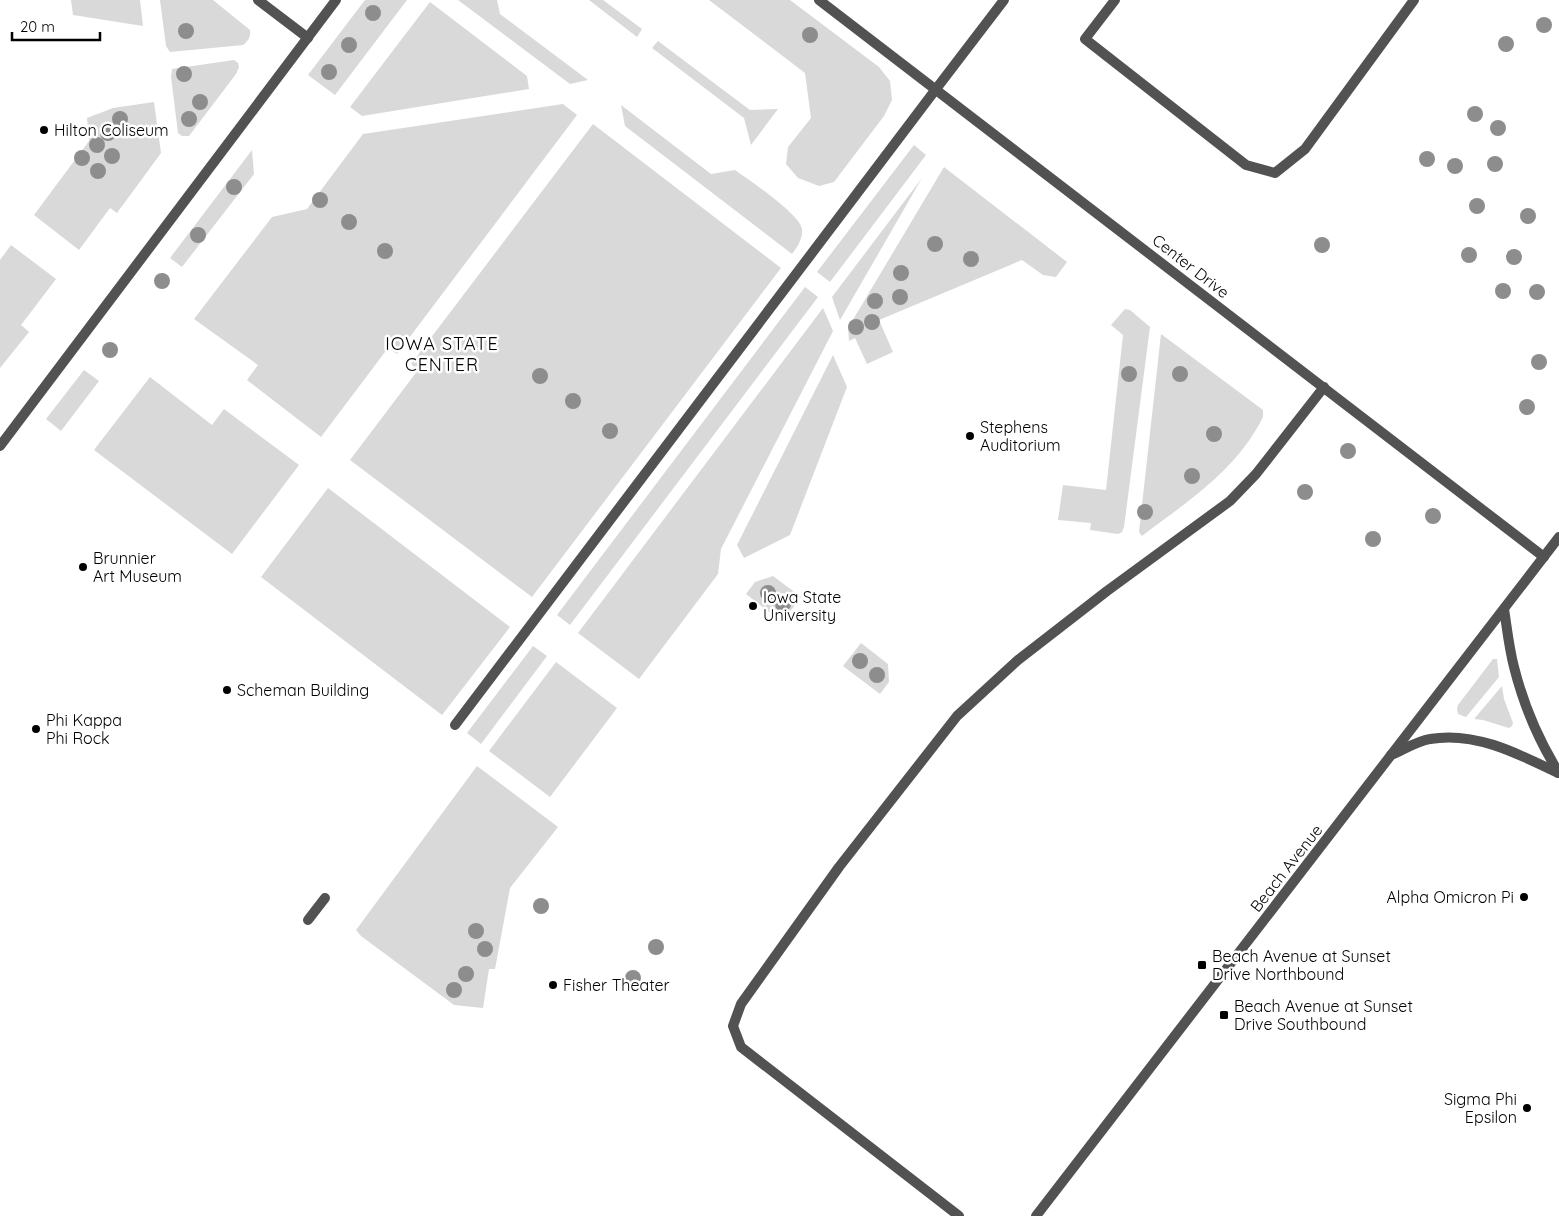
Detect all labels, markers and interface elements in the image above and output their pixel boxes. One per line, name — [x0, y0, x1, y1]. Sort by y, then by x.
scale bar — [12, 10, 100, 42]
text: 20 m — [20, 17, 55, 36]
place label: Hilton Coliseum — [54, 120, 169, 140]
marker: Hilton Coliseum — [38, 124, 50, 136]
street label: Center Drive — [1149, 230, 1233, 302]
district label: IOWA STATE CENTER — [385, 332, 499, 376]
place label: Stephens Auditorium — [980, 417, 1061, 455]
marker: Stephens Auditorium — [964, 430, 976, 442]
place label: Brunnier Art Museum — [93, 548, 182, 586]
marker: Brunnier Art Museum — [77, 561, 89, 573]
place label: Iowa State University — [763, 587, 841, 625]
marker: Iowa State University — [747, 600, 759, 612]
place label: Scheman Building — [237, 680, 369, 700]
marker: Scheman Building — [221, 684, 233, 696]
place label: Phi Kappa Phi Rock — [46, 710, 122, 748]
marker: Phi Kappa Phi Rock — [30, 723, 42, 735]
street label: Beach Avenue — [1246, 820, 1326, 916]
place label: Alpha Omicron Pi — [1387, 887, 1514, 907]
marker: Alpha Omicron Pi — [1518, 891, 1530, 903]
place label: Beach Avenue at Sunset Drive Northbound — [1212, 946, 1391, 984]
marker: Beach Avenue at Sunset Drive Northbound — [1196, 959, 1208, 971]
place label: Fisher Theater — [563, 975, 670, 995]
marker: Fisher Theater — [547, 979, 559, 991]
place label: Beach Avenue at Sunset Drive Southbound — [1234, 996, 1413, 1034]
marker: Beach Avenue at Sunset Drive Southbound — [1218, 1009, 1230, 1021]
place label: Sigma Phi Epsilon — [1444, 1089, 1517, 1127]
marker: Sigma Phi Epsilon — [1521, 1102, 1533, 1114]

